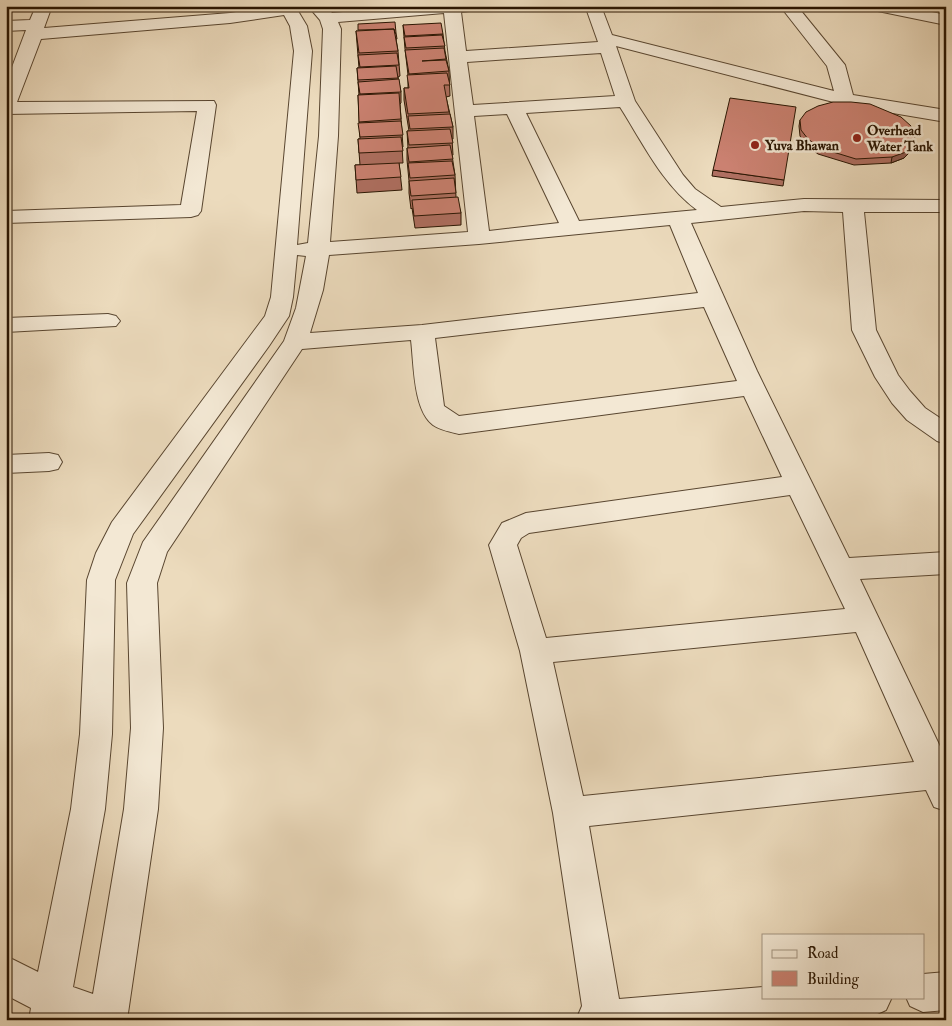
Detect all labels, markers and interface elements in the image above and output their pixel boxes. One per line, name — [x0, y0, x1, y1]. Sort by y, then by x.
place label: Overhead Water Tank — [866, 122, 933, 155]
marker: Overhead Water Tank — [851, 132, 863, 144]
place label: Yuva Bhawan — [764, 137, 840, 154]
marker: Yuva Bhawan — [749, 139, 761, 151]
legend — [762, 934, 924, 998]
text: Road — [807, 944, 839, 963]
text: Building — [807, 970, 859, 989]

